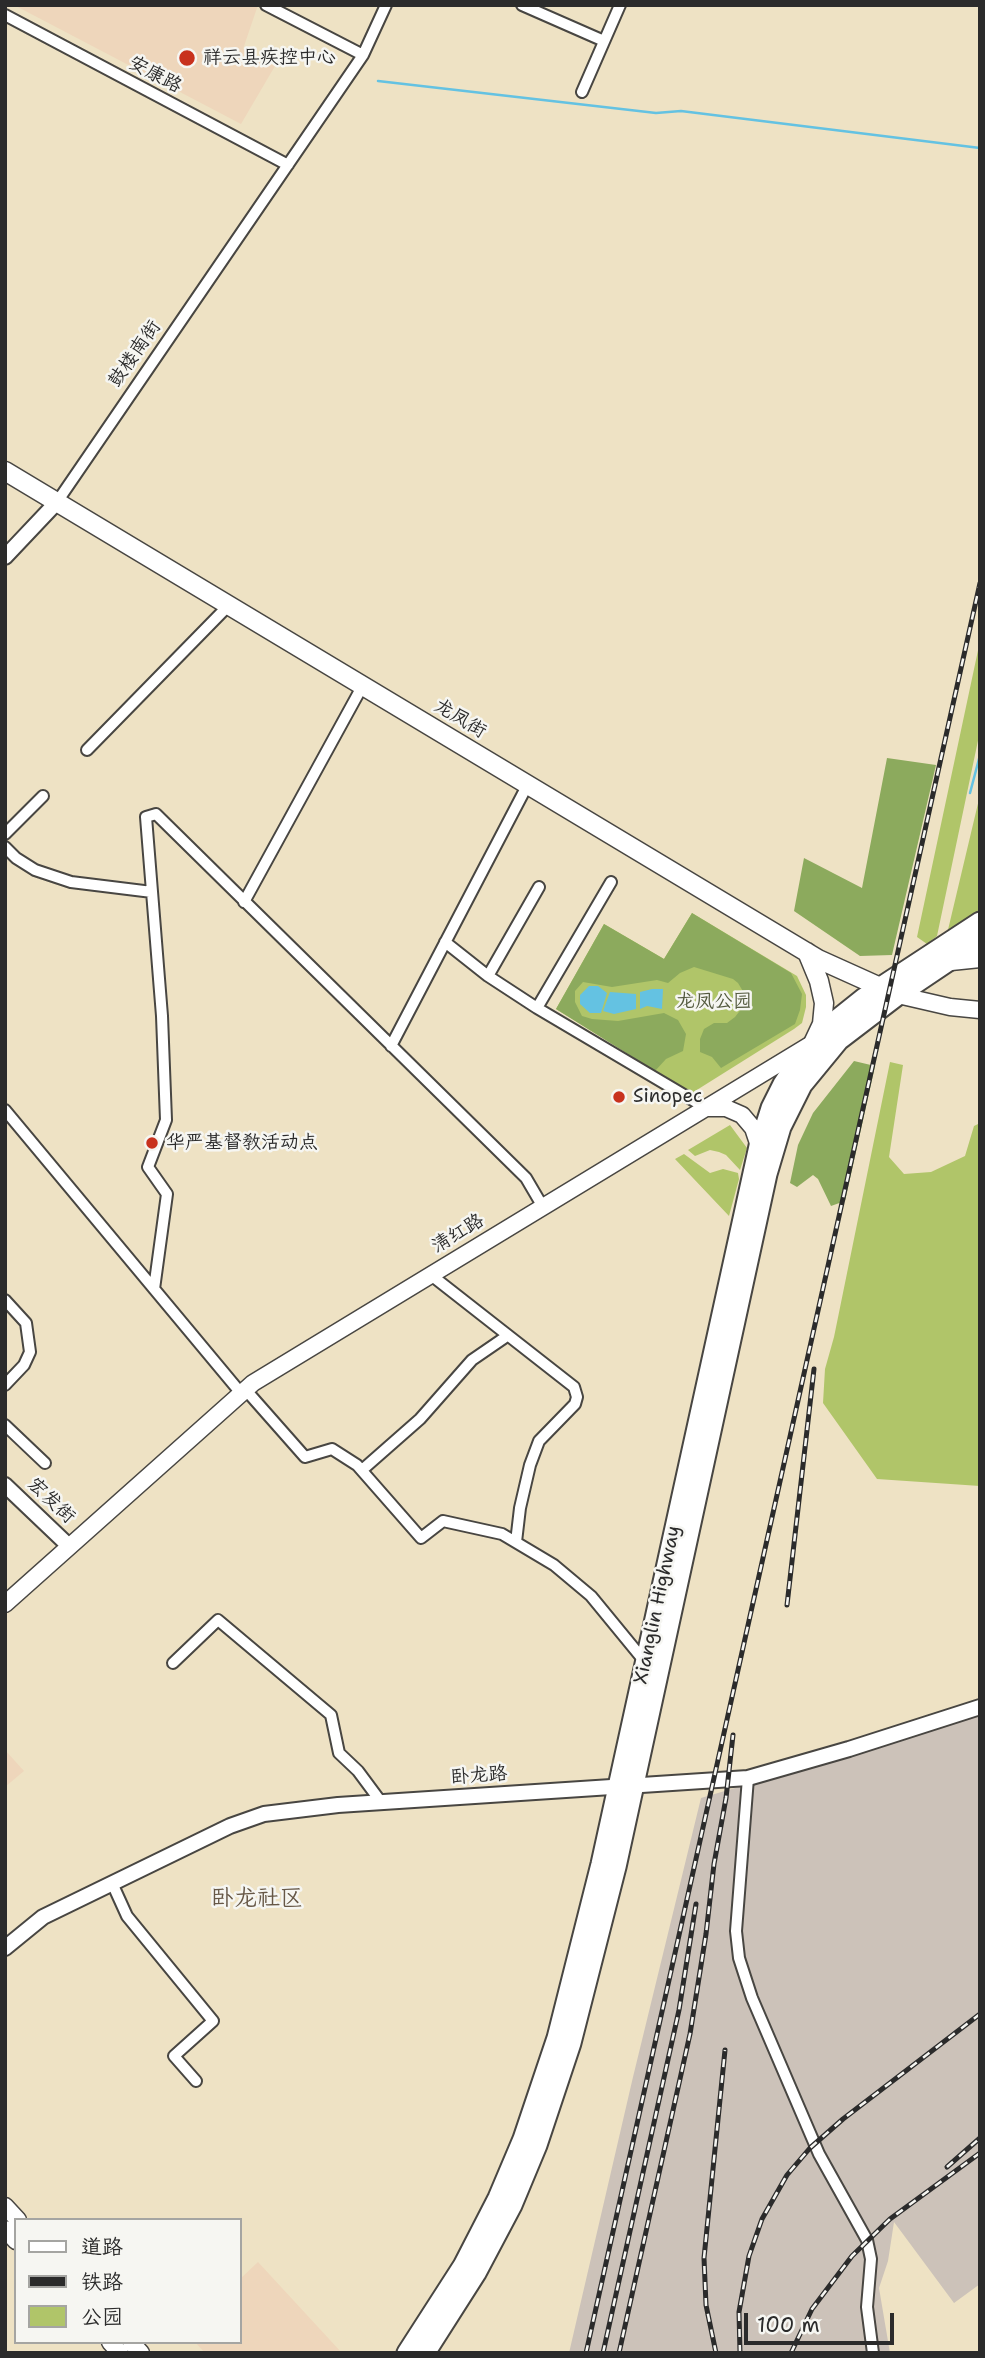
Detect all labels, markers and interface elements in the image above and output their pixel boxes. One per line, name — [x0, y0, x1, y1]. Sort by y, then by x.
place label: 祥云县疾控中心 — [203, 47, 336, 69]
marker: 祥云县疾控中心 — [177, 48, 197, 68]
street label: 安康路 — [124, 52, 186, 98]
street label: 鼓楼南街 — [104, 316, 166, 392]
street label: 龙凤街 — [430, 695, 490, 743]
park label: 龙凤公园 — [676, 991, 752, 1013]
place label: Sinopec — [633, 1086, 703, 1108]
marker: Sinopec — [611, 1089, 627, 1105]
place label: 华严基督教活动点 — [166, 1132, 318, 1154]
marker: 华严基督教活动点 — [144, 1135, 160, 1151]
street label: 清红路 — [428, 1210, 488, 1258]
street label: 宏发街 — [22, 1473, 80, 1529]
street label: Xianglin Highway — [630, 1524, 686, 1686]
street label: 卧龙路 — [450, 1763, 508, 1789]
district label: 卧龙社区 — [211, 1885, 303, 1913]
legend — [14, 2218, 242, 2344]
text: 道路 — [81, 2233, 123, 2261]
text: 铁路 — [81, 2268, 123, 2296]
scale bar — [747, 2298, 898, 2342]
text: 公园 — [81, 2303, 123, 2331]
text: 100 m — [757, 2311, 820, 2339]

